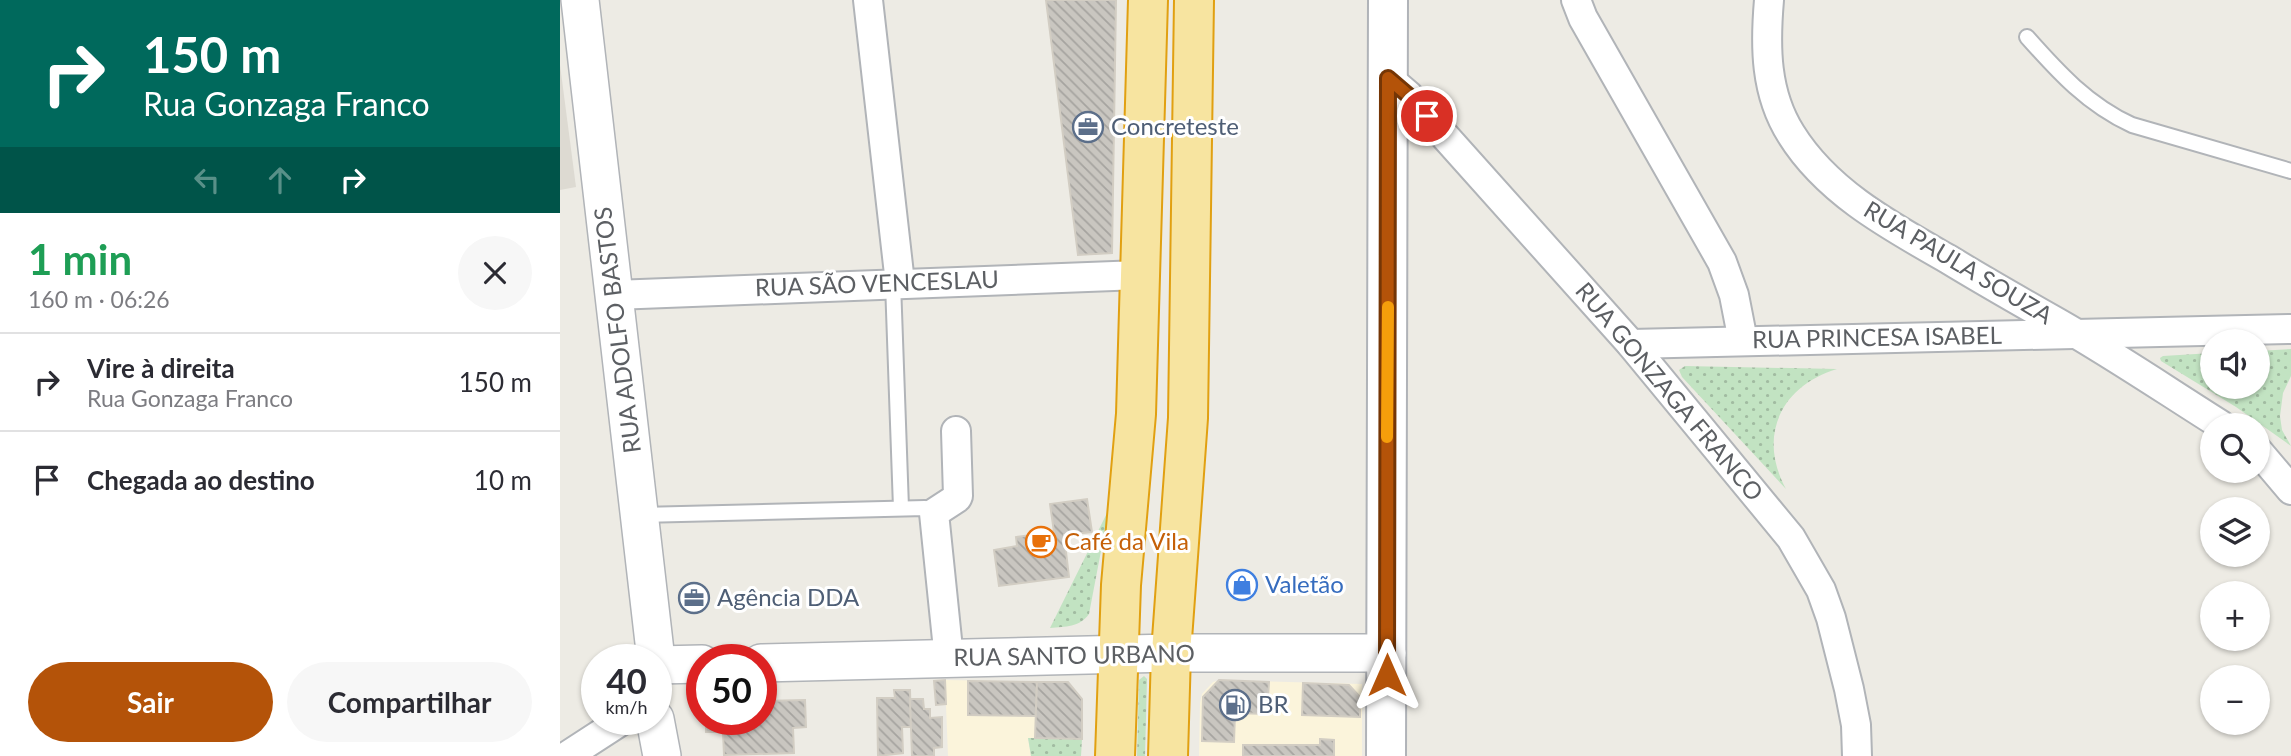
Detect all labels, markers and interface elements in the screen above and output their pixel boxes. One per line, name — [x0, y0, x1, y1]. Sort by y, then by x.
text: 150 m — [143, 25, 281, 83]
icon: right — [28, 28, 119, 119]
text: Rua Gonzaga Franco — [143, 84, 430, 123]
pin — [1397, 86, 1457, 146]
icon: arrive — [1408, 97, 1446, 135]
office icon: Concreteste — [1071, 110, 1105, 144]
place label: Concreteste — [1111, 111, 1239, 140]
icon: left — [188, 161, 226, 199]
icon: ahead — [261, 161, 299, 199]
icon: right — [334, 161, 372, 199]
street label: RUA PAULA SOUZA — [1859, 194, 2059, 330]
street label: RUA ADOLFO BASTOS — [587, 205, 646, 455]
text: 1 min — [28, 234, 132, 284]
button: close — [458, 236, 532, 310]
street label: RUA SÃO VENCESLAU — [755, 264, 999, 301]
street label: RUA GONZAGA FRANCO — [1570, 276, 1770, 506]
text: 160 m · 06:26 — [28, 285, 170, 313]
street label: RUA PRINCESA ISABEL — [1752, 320, 2002, 353]
map controls — [2200, 329, 2270, 735]
button: sound — [2200, 329, 2270, 399]
text: Vire à direita — [87, 352, 235, 384]
icon: right — [28, 363, 66, 401]
text: 150 m — [459, 366, 532, 398]
text: Rua Gonzaga Franco — [87, 384, 293, 412]
button: search — [2200, 413, 2270, 483]
icon: arrive — [28, 461, 66, 499]
text: Chegada ao destino — [87, 464, 315, 496]
text: 10 m — [474, 464, 532, 496]
button: layers — [2200, 497, 2270, 567]
cafe icon: Café da Vila — [1024, 525, 1058, 559]
place label: Café da Vila — [1064, 526, 1189, 555]
shop icon: Valetão — [1225, 568, 1259, 602]
place label: Valetão — [1265, 569, 1344, 598]
office icon: Agência DDA — [677, 581, 711, 615]
button: + — [2200, 581, 2270, 651]
place label: Agência DDA — [717, 582, 860, 611]
street label: RUA SANTO URBANO — [953, 638, 1195, 671]
position arrow — [1350, 638, 1424, 712]
speed limit sign: 50 — [686, 644, 777, 735]
text: 40 — [606, 659, 647, 701]
button: Sair — [28, 662, 273, 742]
button: Compartilhar — [287, 662, 532, 742]
button: − — [2200, 665, 2270, 735]
fuel station icon: BR — [1218, 688, 1252, 722]
place label: BR — [1258, 689, 1289, 718]
text: km/h — [605, 696, 648, 718]

